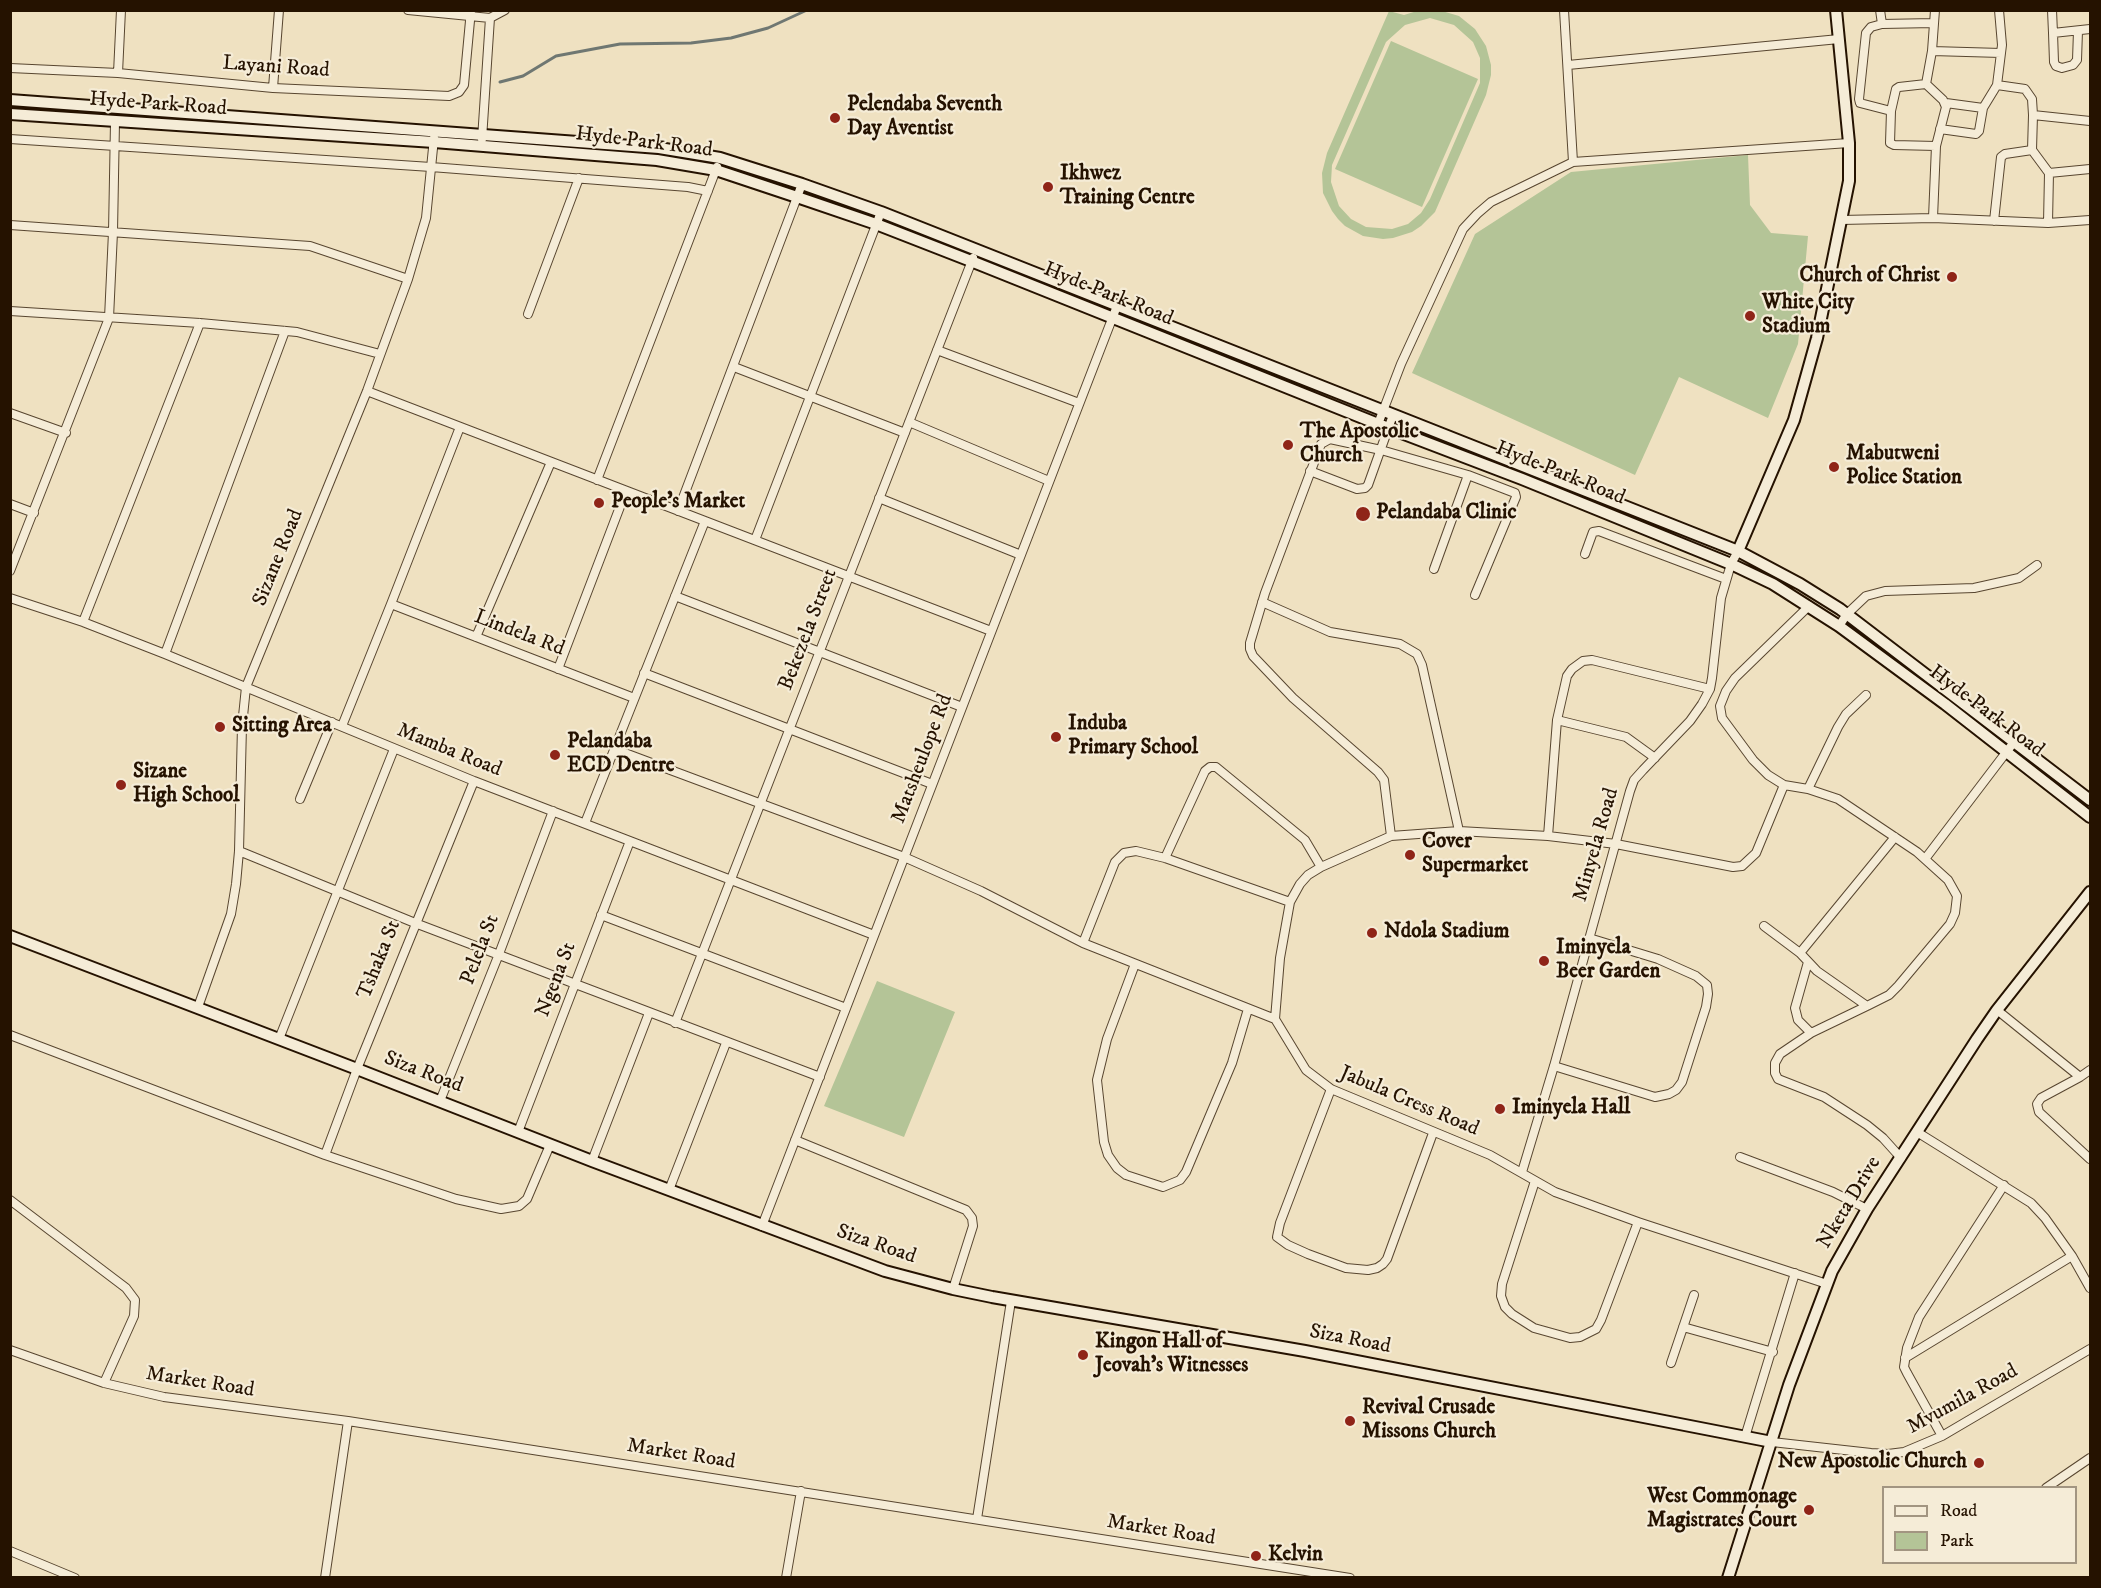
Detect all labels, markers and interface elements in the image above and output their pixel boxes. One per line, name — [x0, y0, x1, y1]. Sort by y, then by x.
street label: Layani Road — [222, 52, 330, 84]
street label: Hyde Park Road — [88, 88, 228, 122]
place label: Pelendaba Seventh Day Aventist — [847, 93, 1002, 143]
marker: Pelendaba Seventh Day Aventist — [828, 111, 842, 125]
street label: Hyde Park Road — [574, 122, 714, 164]
place label: Ikhwez Training Centre — [1060, 162, 1195, 212]
marker: Ikhwez Training Centre — [1041, 180, 1055, 194]
street label: Hyde Park Road — [1039, 257, 1177, 333]
place label: Church of Christ — [1799, 264, 1940, 290]
marker: Church of Christ — [1945, 270, 1959, 284]
place label: White City Stadium — [1762, 291, 1854, 341]
marker: White City Stadium — [1743, 309, 1757, 323]
place label: The Apostolic Church — [1300, 420, 1419, 470]
street label: Hyde Park Road — [1491, 436, 1629, 512]
marker: The Apostolic Church — [1281, 438, 1295, 452]
place label: Mabutweni Police Station — [1846, 442, 1962, 492]
marker: Mabutweni Police Station — [1827, 460, 1841, 474]
place label: People's Market — [611, 490, 745, 516]
marker: People's Market — [592, 496, 606, 510]
place label: Pelandaba Clinic — [1376, 501, 1517, 527]
marker: Pelandaba Clinic — [1354, 505, 1372, 523]
street label: Sizane Road — [248, 506, 310, 610]
street label: Bekezela Street — [774, 566, 844, 694]
street label: Lindela Rd — [470, 605, 568, 663]
street label: Hyde Park Road — [1923, 660, 2049, 764]
street label: Matsheulope Rd — [887, 691, 959, 827]
place label: Induba Primary School — [1068, 712, 1198, 762]
place label: Sitting Area — [232, 714, 332, 740]
street label: Mamba Road — [393, 719, 505, 783]
marker: Sitting Area — [213, 720, 227, 734]
place label: Pelandaba ECD Dentre — [567, 730, 674, 780]
marker: Induba Primary School — [1049, 730, 1063, 744]
marker: Pelandaba ECD Dentre — [548, 748, 562, 762]
place label: Sizane High School — [133, 760, 239, 810]
marker: Sizane High School — [114, 778, 128, 792]
street label: Minyela Road — [1569, 785, 1625, 905]
place label: Cover Supermarket — [1422, 830, 1528, 880]
marker: Cover Supermarket — [1403, 848, 1417, 862]
street label: Pelela St — [456, 911, 506, 989]
street label: Tshaka St — [353, 917, 407, 1003]
place label: Ndola Stadium — [1384, 920, 1510, 946]
marker: Ndola Stadium — [1365, 926, 1379, 940]
place label: Iminyela Beer Garden — [1556, 936, 1660, 986]
street label: Ngena St — [531, 939, 583, 1021]
marker: Iminyela Beer Garden — [1537, 954, 1551, 968]
street label: Siza Road — [380, 1046, 466, 1100]
street label: Jabula Cress Road — [1336, 1061, 1482, 1143]
place label: Iminyela Hall — [1512, 1096, 1630, 1122]
marker: Iminyela Hall — [1493, 1102, 1507, 1116]
street label: Nketa Drive — [1813, 1152, 1887, 1254]
street label: Siza Road — [833, 1220, 919, 1270]
street label: Siza Road — [1307, 1320, 1393, 1360]
place label: Kingon Hall of Jeovah's Witnesses — [1095, 1330, 1248, 1380]
marker: Kingon Hall of Jeovah's Witnesses — [1076, 1348, 1090, 1362]
street label: Mvumila Road — [1903, 1359, 2023, 1441]
street label: Market Road — [144, 1362, 256, 1404]
place label: Revival Crusade Missons Church — [1362, 1396, 1496, 1446]
marker: Revival Crusade Missons Church — [1343, 1414, 1357, 1428]
street label: Market Road — [625, 1434, 737, 1476]
place label: New Apostolic Church — [1778, 1450, 1967, 1476]
marker: New Apostolic Church — [1972, 1456, 1986, 1470]
place label: West Commonage Magistrates Court — [1647, 1485, 1797, 1535]
legend — [1882, 1486, 2077, 1564]
text: Road — [1940, 1500, 1977, 1522]
marker: West Commonage Magistrates Court — [1802, 1503, 1816, 1517]
street label: Market Road — [1105, 1510, 1217, 1552]
text: Park — [1940, 1530, 1974, 1552]
place label: Kelvin — [1268, 1543, 1323, 1569]
marker: Kelvin — [1249, 1549, 1263, 1563]

